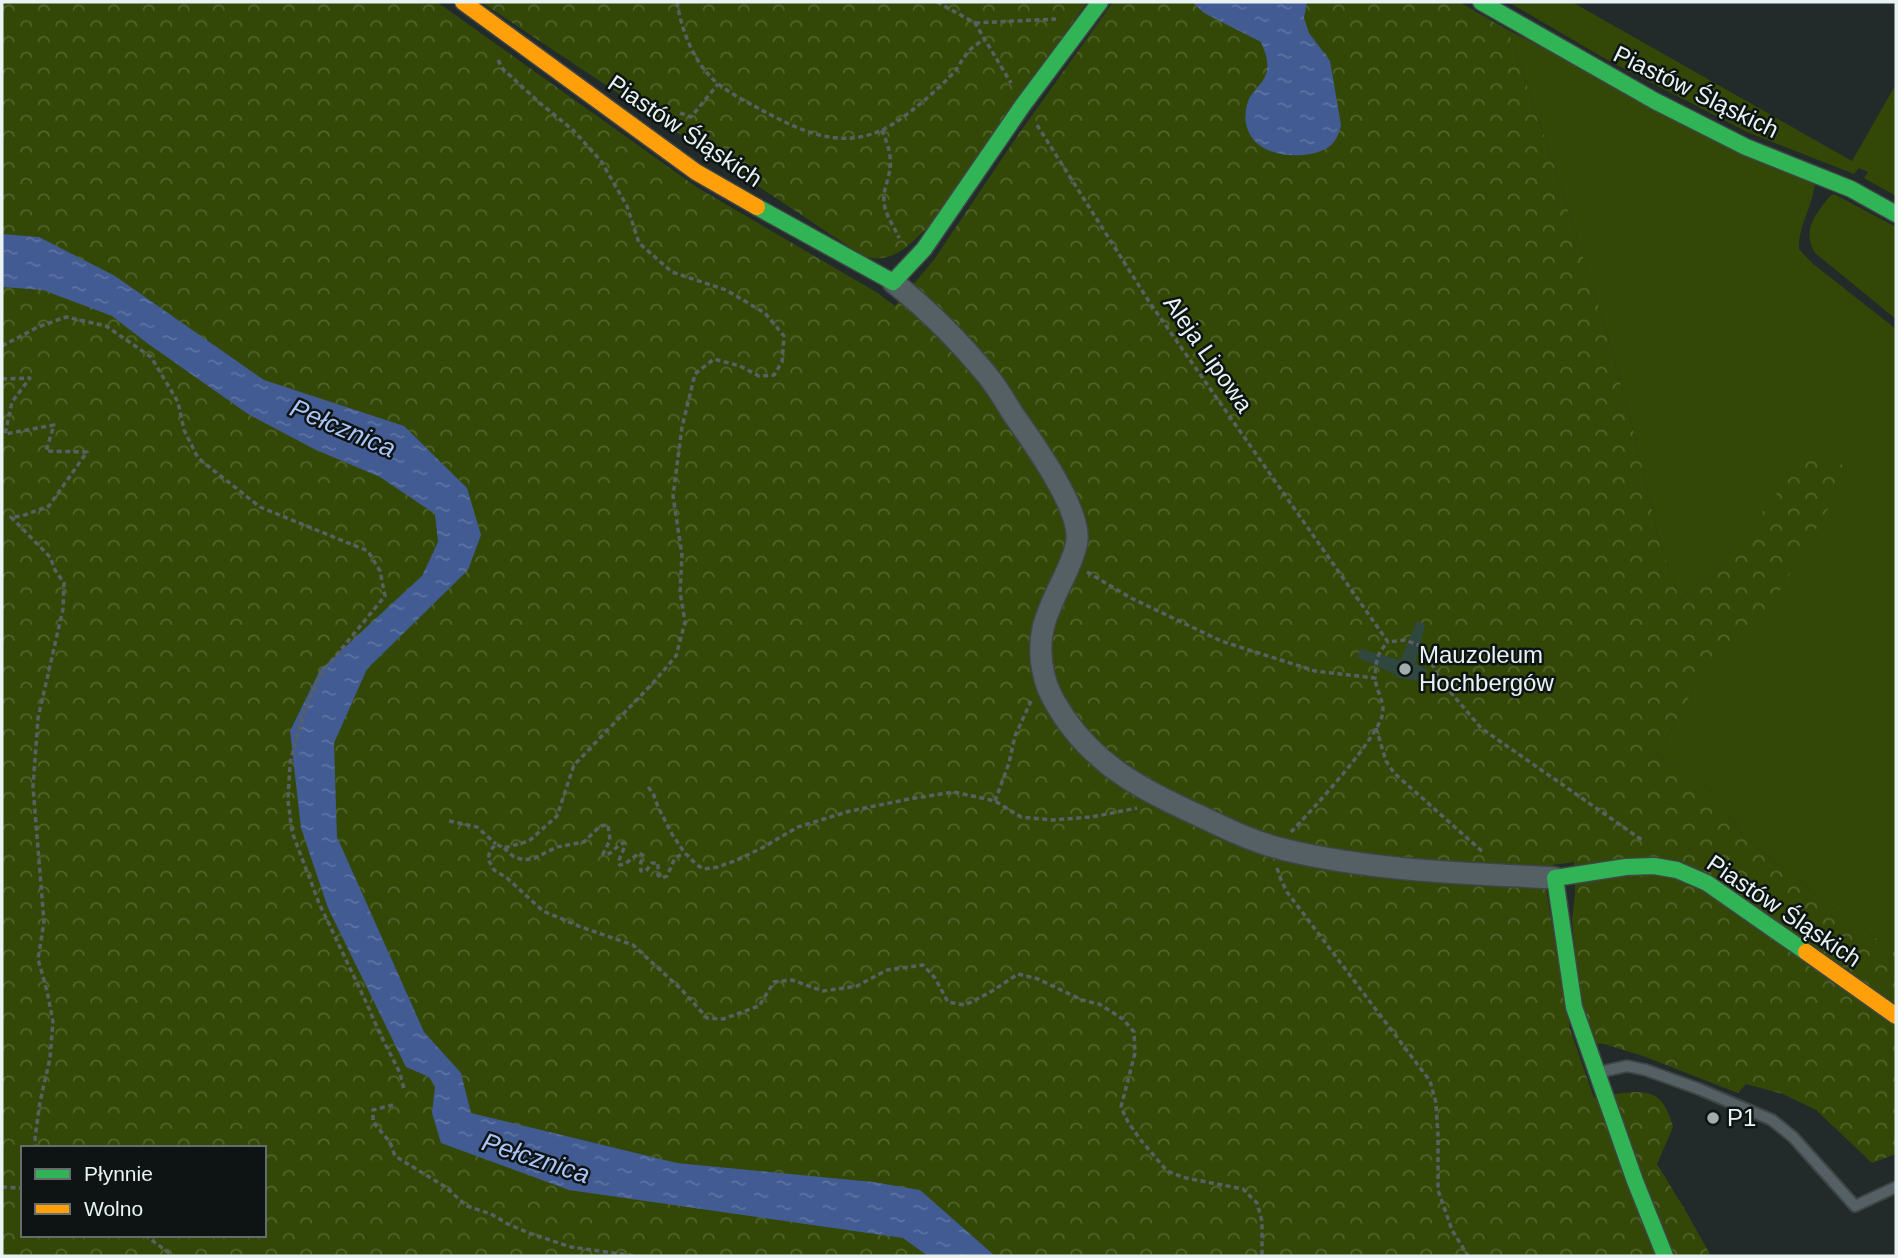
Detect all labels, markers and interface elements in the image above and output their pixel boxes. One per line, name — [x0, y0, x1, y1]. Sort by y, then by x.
street label: Piastów Śląskich — [1609, 40, 1783, 143]
street label: Piastów Śląskich — [603, 69, 767, 192]
street label: Aleja Lipowa — [1158, 290, 1259, 418]
water label: Pełcznica — [286, 392, 400, 464]
place label: Mauzoleum Hochbergów — [1419, 641, 1554, 696]
marker: Mauzoleum Hochbergów — [1397, 661, 1413, 677]
street label: Piastów Śląskich — [1702, 849, 1866, 972]
place label: P1 — [1727, 1104, 1756, 1131]
marker: P1 — [1705, 1110, 1721, 1126]
water label: Pełcznica — [478, 1127, 594, 1189]
legend — [21, 1146, 266, 1237]
text: Płynnie — [84, 1162, 153, 1185]
text: Wolno — [84, 1197, 143, 1220]

